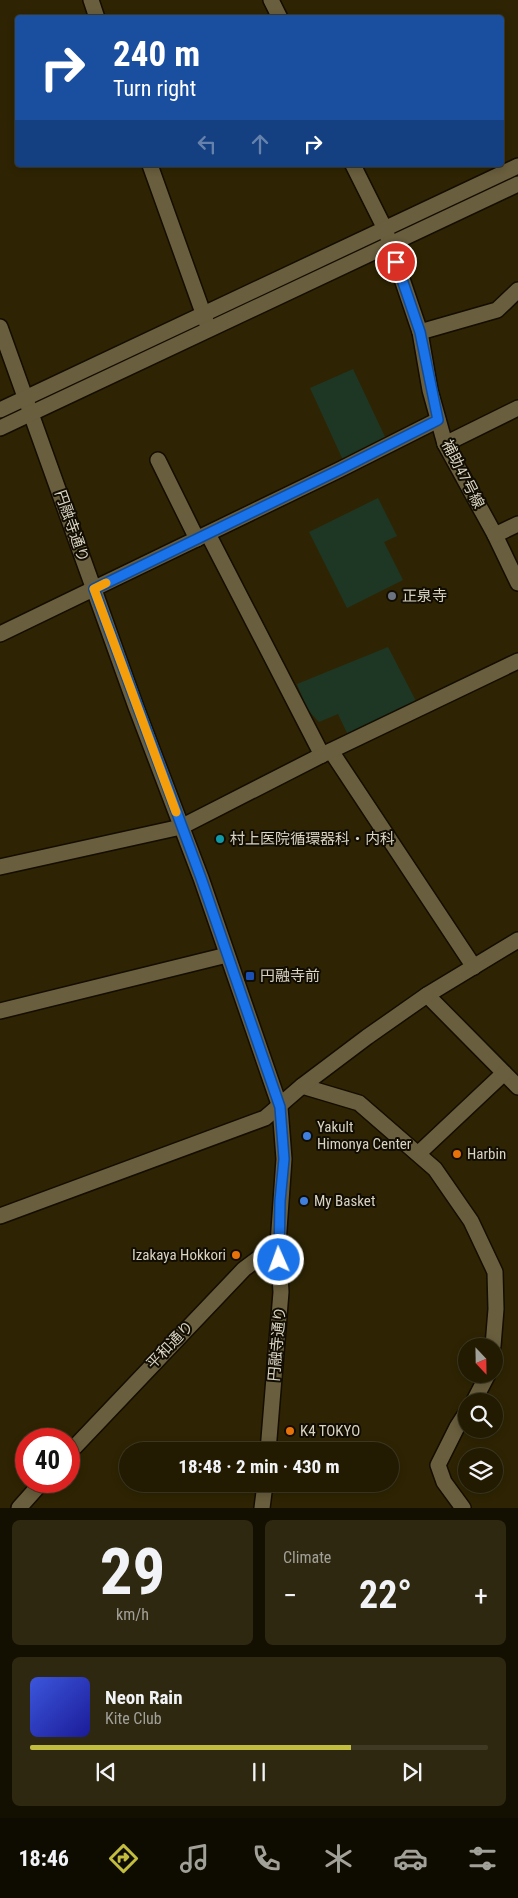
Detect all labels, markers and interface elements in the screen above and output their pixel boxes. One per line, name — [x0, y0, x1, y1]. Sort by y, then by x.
text: 240 m — [113, 34, 200, 75]
icon: right — [30, 35, 95, 100]
text: Turn right — [113, 76, 196, 101]
icon: left — [193, 130, 221, 158]
icon: ahead — [246, 130, 274, 158]
icon: right — [299, 130, 327, 158]
pin — [375, 241, 417, 283]
icon: arrive — [382, 248, 410, 276]
street label: 補助47号線 — [438, 437, 488, 511]
street label: 円融寺通り — [51, 488, 93, 564]
place label: 正泉寺 — [402, 587, 447, 605]
marker: 正泉寺 — [386, 590, 398, 602]
place label: 村上医院循環器科・内科 — [230, 830, 395, 848]
marker: 村上医院循環器科・内科 — [214, 833, 226, 845]
place label: 円融寺前 — [260, 967, 320, 985]
marker: 円融寺前 — [244, 970, 256, 982]
place label: Yakult Himonya Center — [317, 1118, 412, 1153]
marker: Yakult Himonya Center — [301, 1130, 313, 1142]
place label: Harbin — [467, 1145, 506, 1163]
marker: Harbin — [451, 1148, 463, 1160]
place label: My Basket — [314, 1192, 375, 1210]
marker: My Basket — [298, 1195, 310, 1207]
position arrow — [252, 1233, 304, 1285]
place label: Izakaya Hokkori — [132, 1246, 226, 1264]
marker: Izakaya Hokkori — [230, 1249, 242, 1261]
street label: 円融寺通り — [265, 1306, 289, 1382]
street label: 平和通り — [143, 1317, 197, 1373]
north arrow — [458, 1338, 502, 1382]
map controls — [458, 1338, 503, 1493]
button: search — [458, 1393, 503, 1438]
place label: K4 TOKYO — [300, 1422, 360, 1440]
marker: K4 TOKYO — [284, 1425, 296, 1437]
speed limit sign: 40 — [15, 1428, 80, 1493]
button: layers — [458, 1448, 503, 1493]
text: 18:48 · 2 min · 430 m — [178, 1455, 340, 1478]
text: 29 — [100, 1534, 165, 1610]
text: Climate — [283, 1548, 331, 1567]
text: 22° — [359, 1573, 412, 1617]
text: − — [283, 1579, 297, 1612]
text: + — [474, 1579, 488, 1612]
text: km/h — [116, 1605, 149, 1624]
text: Neon Rain — [105, 1686, 183, 1709]
text: Kite Club — [105, 1709, 162, 1728]
icon: previous — [92, 1758, 120, 1786]
icon: pause — [245, 1758, 273, 1786]
icon: next — [398, 1758, 426, 1786]
icon: directions — [106, 1841, 141, 1876]
icon: music — [177, 1841, 212, 1876]
icon: phone — [249, 1841, 284, 1876]
icon: climate — [321, 1841, 356, 1876]
icon: car — [393, 1841, 428, 1876]
icon: filters — [465, 1841, 500, 1876]
text: 18:46 — [18, 1846, 69, 1871]

